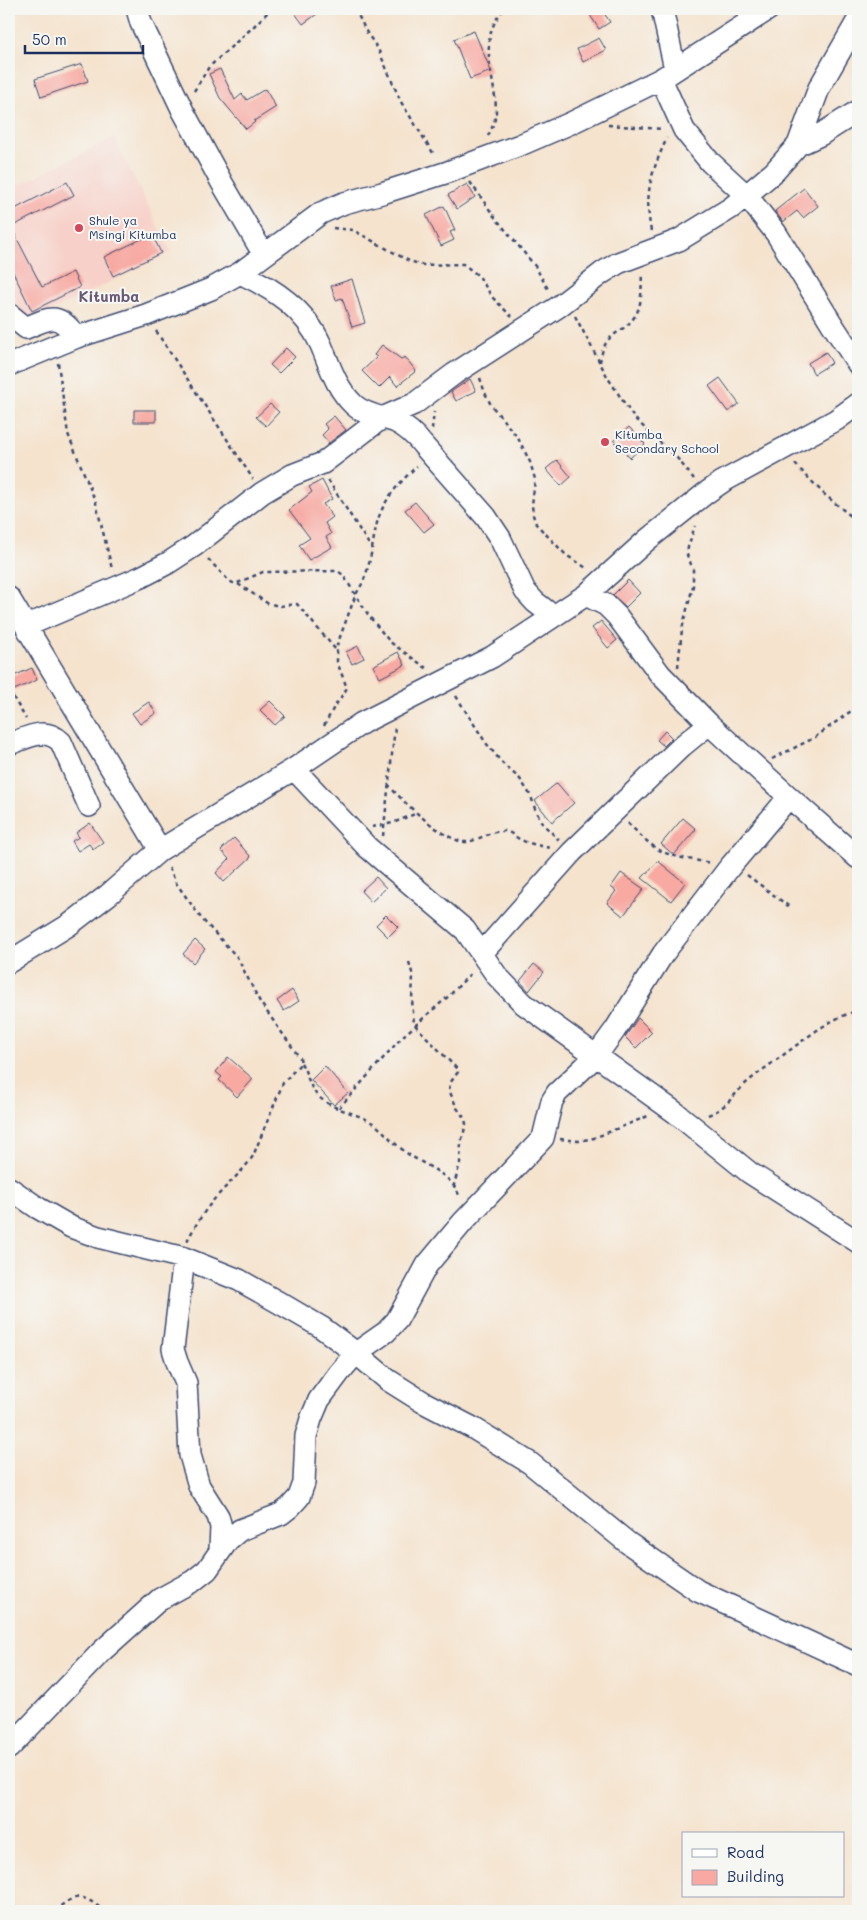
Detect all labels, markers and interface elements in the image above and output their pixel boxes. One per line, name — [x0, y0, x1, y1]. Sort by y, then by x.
scale bar — [25, 22, 142, 54]
text: 50 m — [32, 29, 67, 49]
place label: Shule ya Msingi Kitumba — [89, 212, 177, 242]
marker: Shule ya Msingi Kitumba — [73, 222, 85, 234]
district label: Kitumba — [79, 286, 139, 306]
place label: Kitumba Secondary School — [615, 426, 719, 456]
marker: Kitumba Secondary School — [599, 436, 611, 448]
legend — [682, 1832, 844, 1898]
text: Road — [727, 1842, 764, 1862]
text: Building — [727, 1866, 784, 1886]

